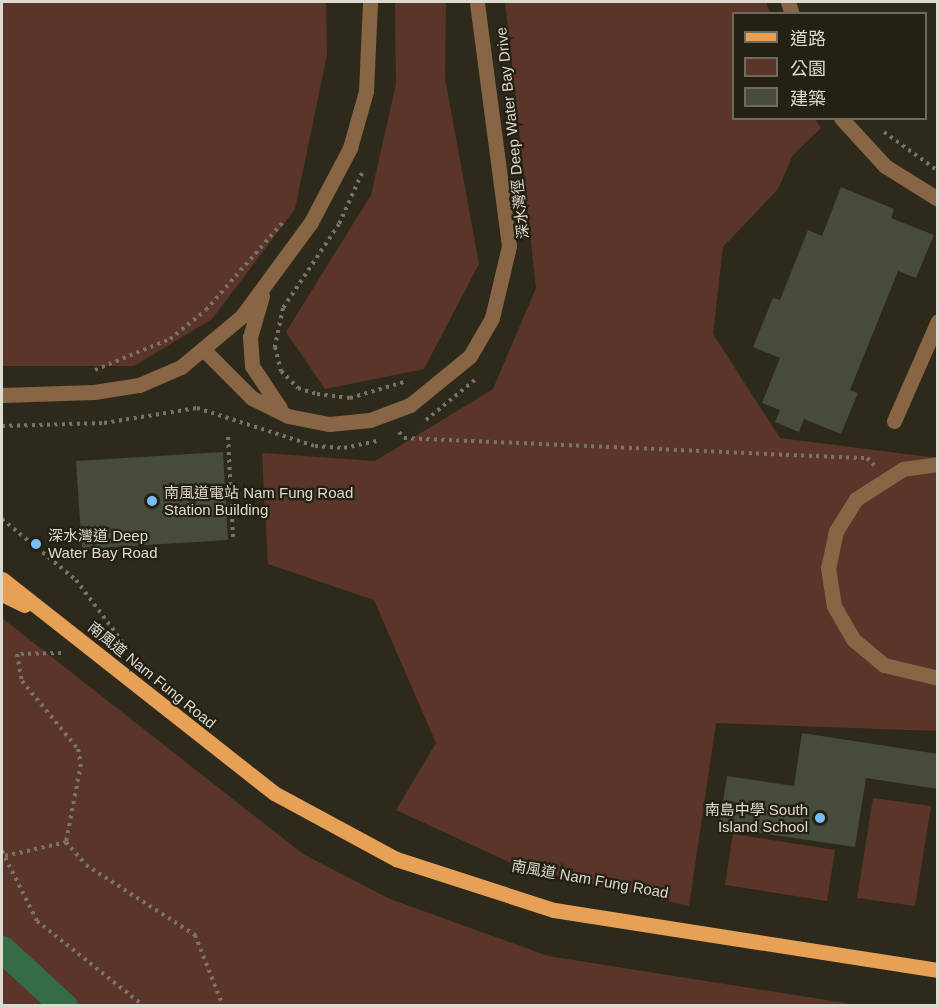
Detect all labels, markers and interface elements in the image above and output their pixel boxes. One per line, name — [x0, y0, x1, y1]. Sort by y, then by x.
legend — [732, 12, 927, 120]
street label: 深水灣徑 Deep Water Bay Drive — [492, 26, 532, 240]
text: 道路 — [790, 29, 826, 49]
text: 公園 — [790, 59, 826, 79]
text: 建築 — [790, 89, 826, 109]
place label: 南風道電站 Nam Fung Road Station Building — [164, 483, 353, 518]
marker: 南風道電站 Nam Fung Road Station Building — [145, 494, 159, 508]
place label: 深水灣道 Deep Water Bay Road — [48, 526, 157, 561]
marker: 深水灣道 Deep Water Bay Road — [29, 537, 43, 551]
street label: 南風道 Nam Fung Road — [84, 618, 220, 732]
place label: 南島中學 South Island School — [705, 800, 808, 835]
marker: 南島中學 South Island School — [813, 811, 827, 825]
street label: 南風道 Nam Fung Road — [510, 856, 670, 902]

